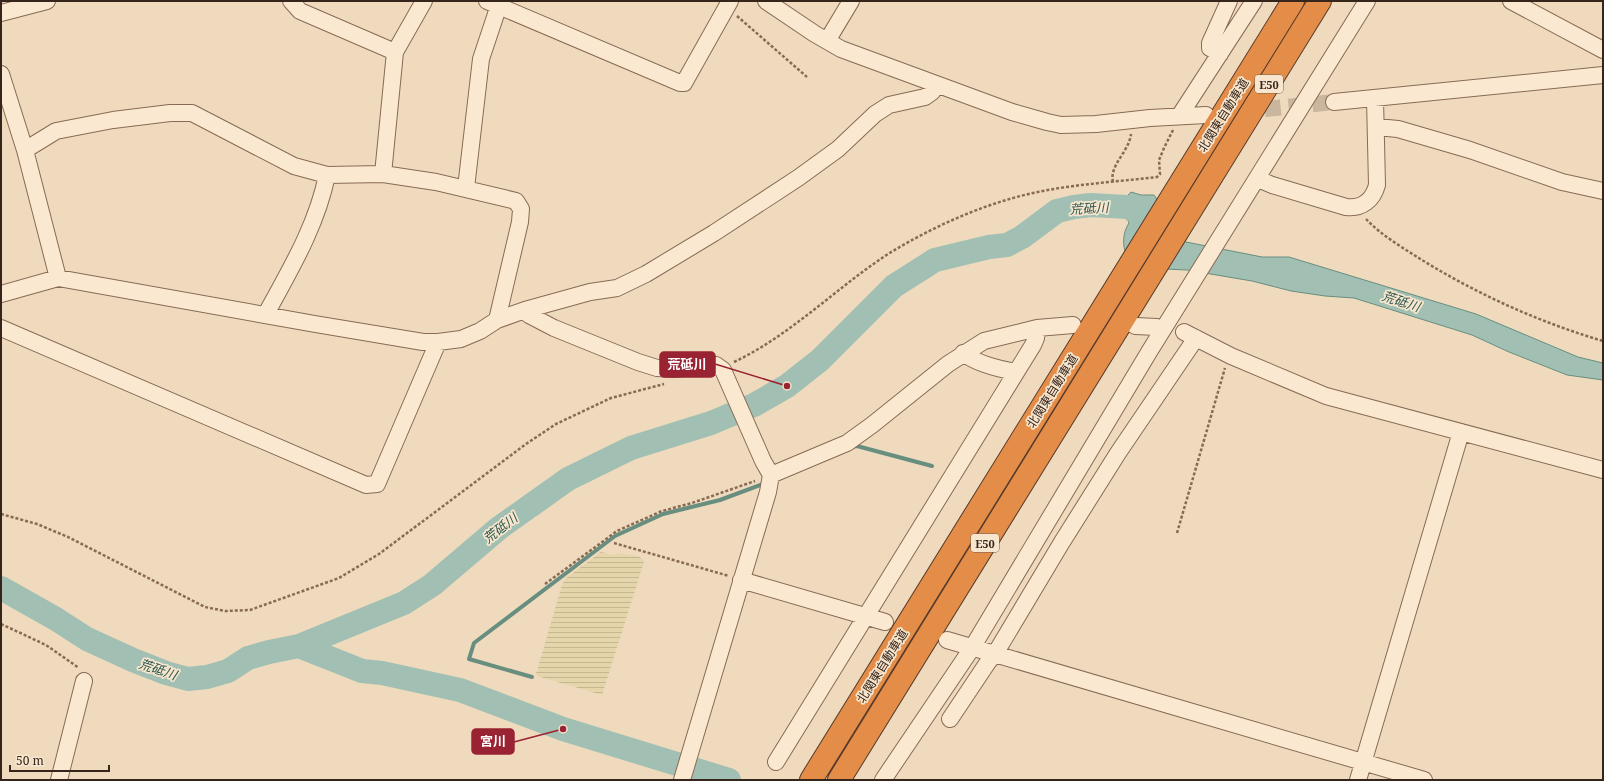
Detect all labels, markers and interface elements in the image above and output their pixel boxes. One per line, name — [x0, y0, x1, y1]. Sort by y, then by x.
street label: 北関東自動車道 — [1194, 75, 1252, 155]
road number: E50 — [1255, 75, 1283, 93]
water label: 荒砥川 — [1069, 198, 1111, 218]
water label: 荒砥川 — [1380, 286, 1424, 316]
street label: 北関東自動車道 — [1023, 351, 1081, 431]
callout: 荒砥川 — [660, 352, 715, 377]
text: 荒砥川 — [667, 355, 707, 373]
water label: 荒砥川 — [479, 508, 522, 547]
road number: E50 — [971, 534, 999, 552]
street label: 北関東自動車道 — [853, 626, 911, 706]
water label: 荒砥川 — [137, 654, 181, 685]
callout: 宮川 — [472, 729, 514, 754]
text: 宮川 — [480, 732, 506, 750]
scale bar — [10, 747, 109, 773]
text: 50 m — [16, 752, 44, 769]

